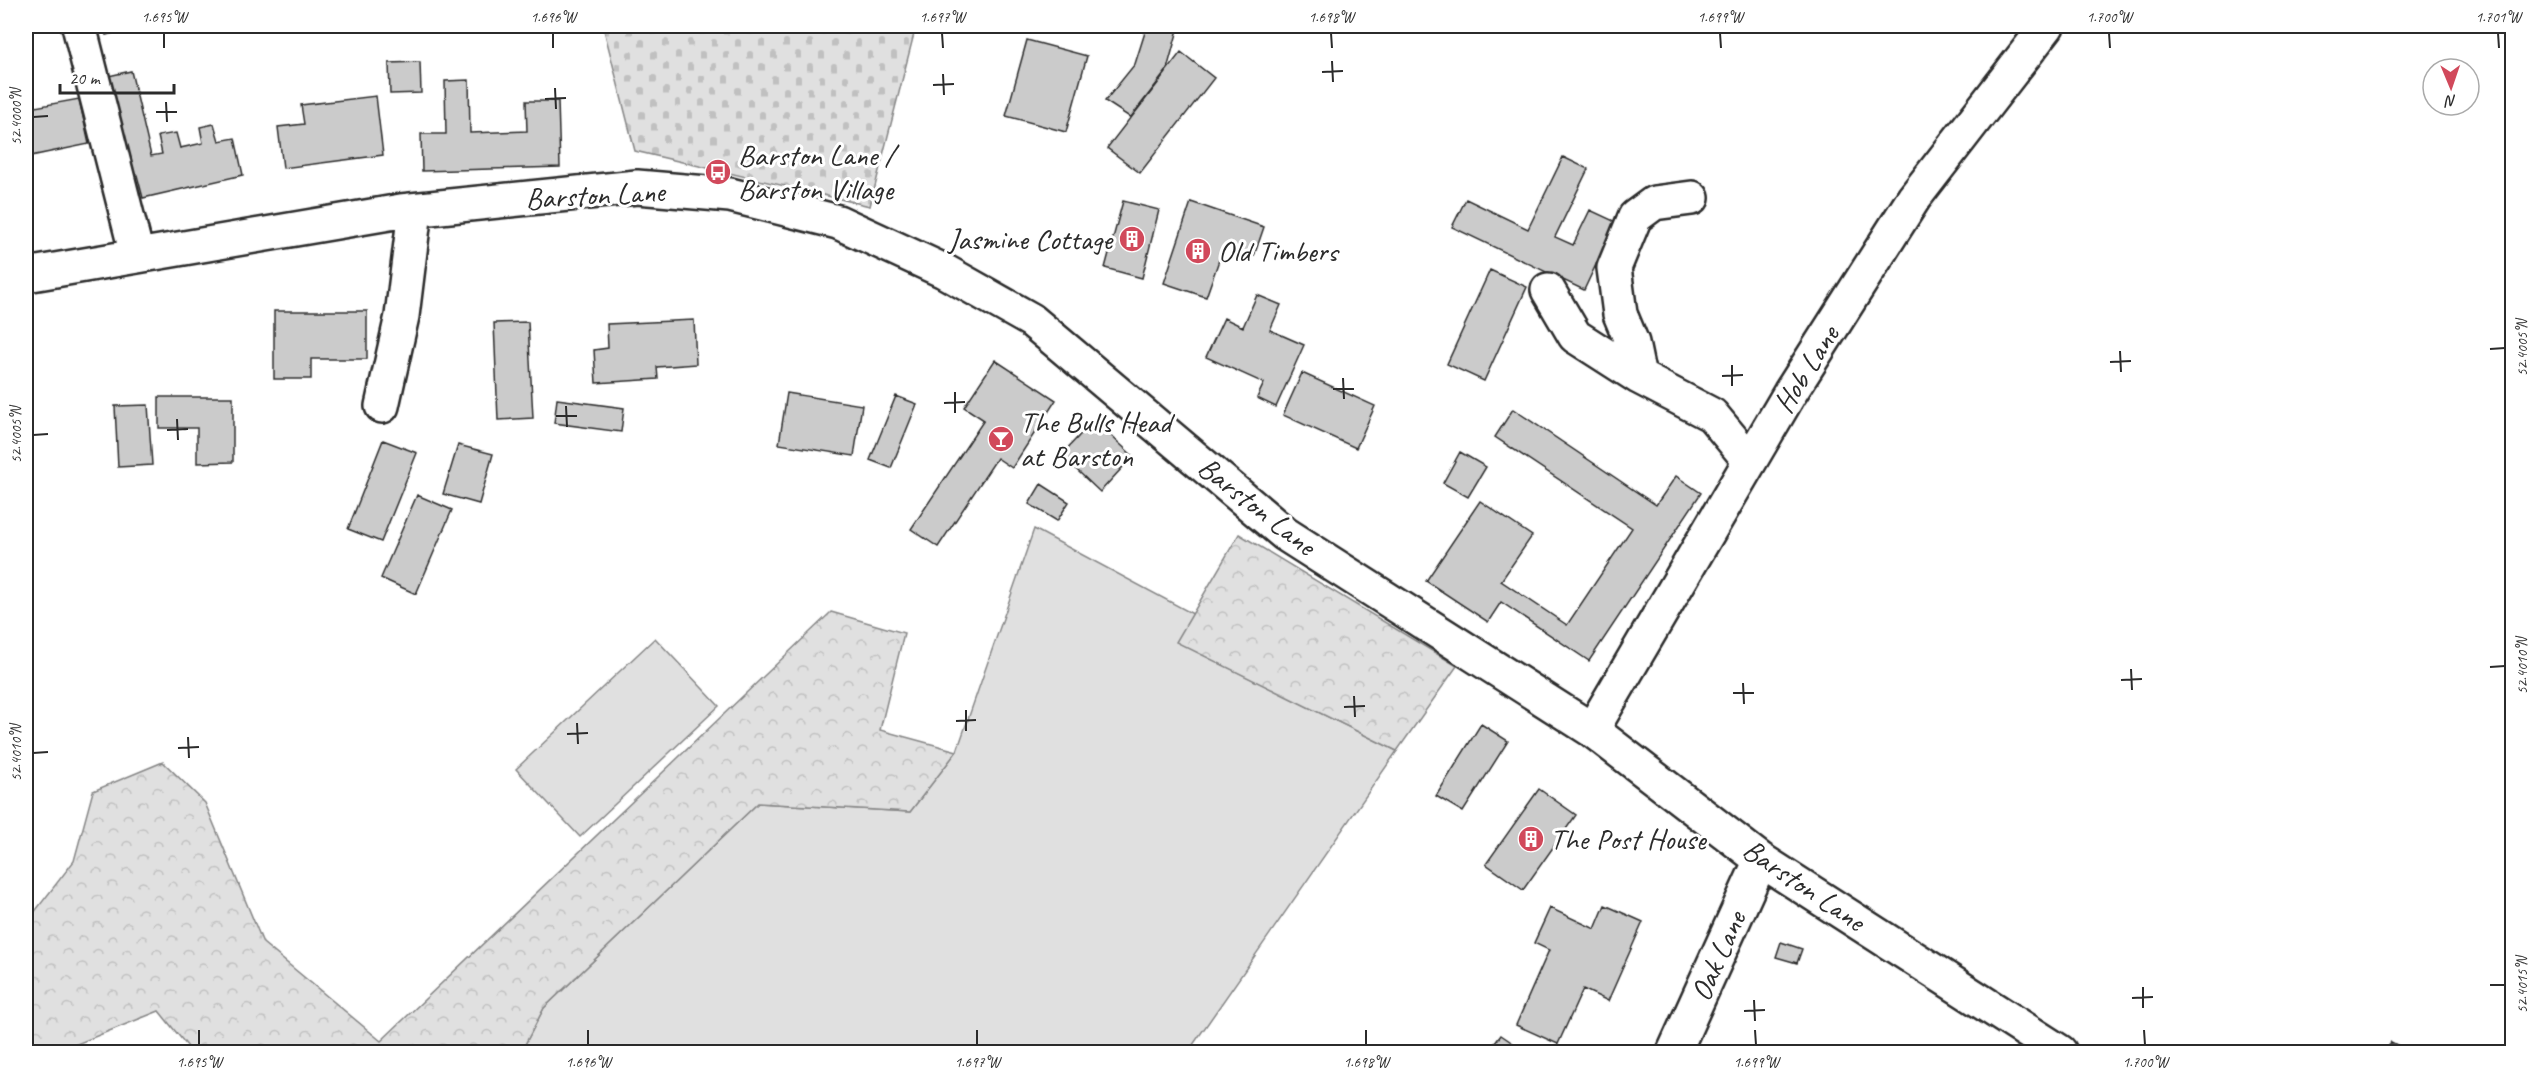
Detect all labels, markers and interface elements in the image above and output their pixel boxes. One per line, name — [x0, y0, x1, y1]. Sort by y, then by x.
text: 1.695°W — [141, 8, 190, 27]
text: 1.696°W — [530, 8, 579, 27]
text: 1.697°W — [919, 8, 968, 27]
text: 1.698°W — [1308, 8, 1357, 27]
text: 1.699°W — [1697, 8, 1746, 27]
text: 1.700°W — [2086, 8, 2135, 27]
text: 1.701°W — [2475, 8, 2524, 27]
scale bar — [60, 57, 174, 95]
north arrow — [2421, 57, 2481, 117]
text: 20 m — [69, 67, 102, 89]
text: 52.4000°N — [7, 86, 26, 145]
text: N — [2443, 91, 2457, 111]
place label: Barston Lane / Barston Village — [738, 136, 901, 208]
bus stop icon: Barston Lane / Barston Village — [703, 157, 733, 187]
street label: Barston Lane — [524, 172, 668, 218]
place label: Jasmine Cottage — [946, 220, 1114, 258]
building icon: Jasmine Cottage — [1117, 224, 1147, 254]
place label: Old Timbers — [1218, 232, 1340, 270]
building icon: Old Timbers — [1183, 236, 1213, 266]
street label: Hob Lane — [1764, 316, 1849, 420]
text: 52.4005°N — [2513, 317, 2532, 376]
place label: The Bulls Head at Barston — [1020, 403, 1175, 475]
text: 52.4005°N — [7, 404, 26, 463]
bar icon: The Bulls Head at Barston — [986, 424, 1016, 454]
street label: Barston Lane — [1190, 448, 1325, 565]
text: 52.4010°N — [2513, 635, 2532, 694]
text: 52.4010°N — [7, 722, 26, 781]
place label: The Post House — [1550, 820, 1708, 858]
building icon: The Post House — [1516, 824, 1546, 854]
street label: Barston Lane — [1736, 830, 1874, 941]
street label: Oak Lane — [1681, 903, 1755, 1007]
text: 52.4015°N — [2513, 954, 2532, 1013]
text: 1.695°W — [176, 1053, 225, 1072]
text: 1.696°W — [565, 1053, 614, 1072]
text: 1.697°W — [954, 1053, 1003, 1072]
text: 1.698°W — [1343, 1053, 1392, 1072]
text: 1.699°W — [1733, 1053, 1782, 1072]
text: 1.700°W — [2122, 1053, 2171, 1072]

